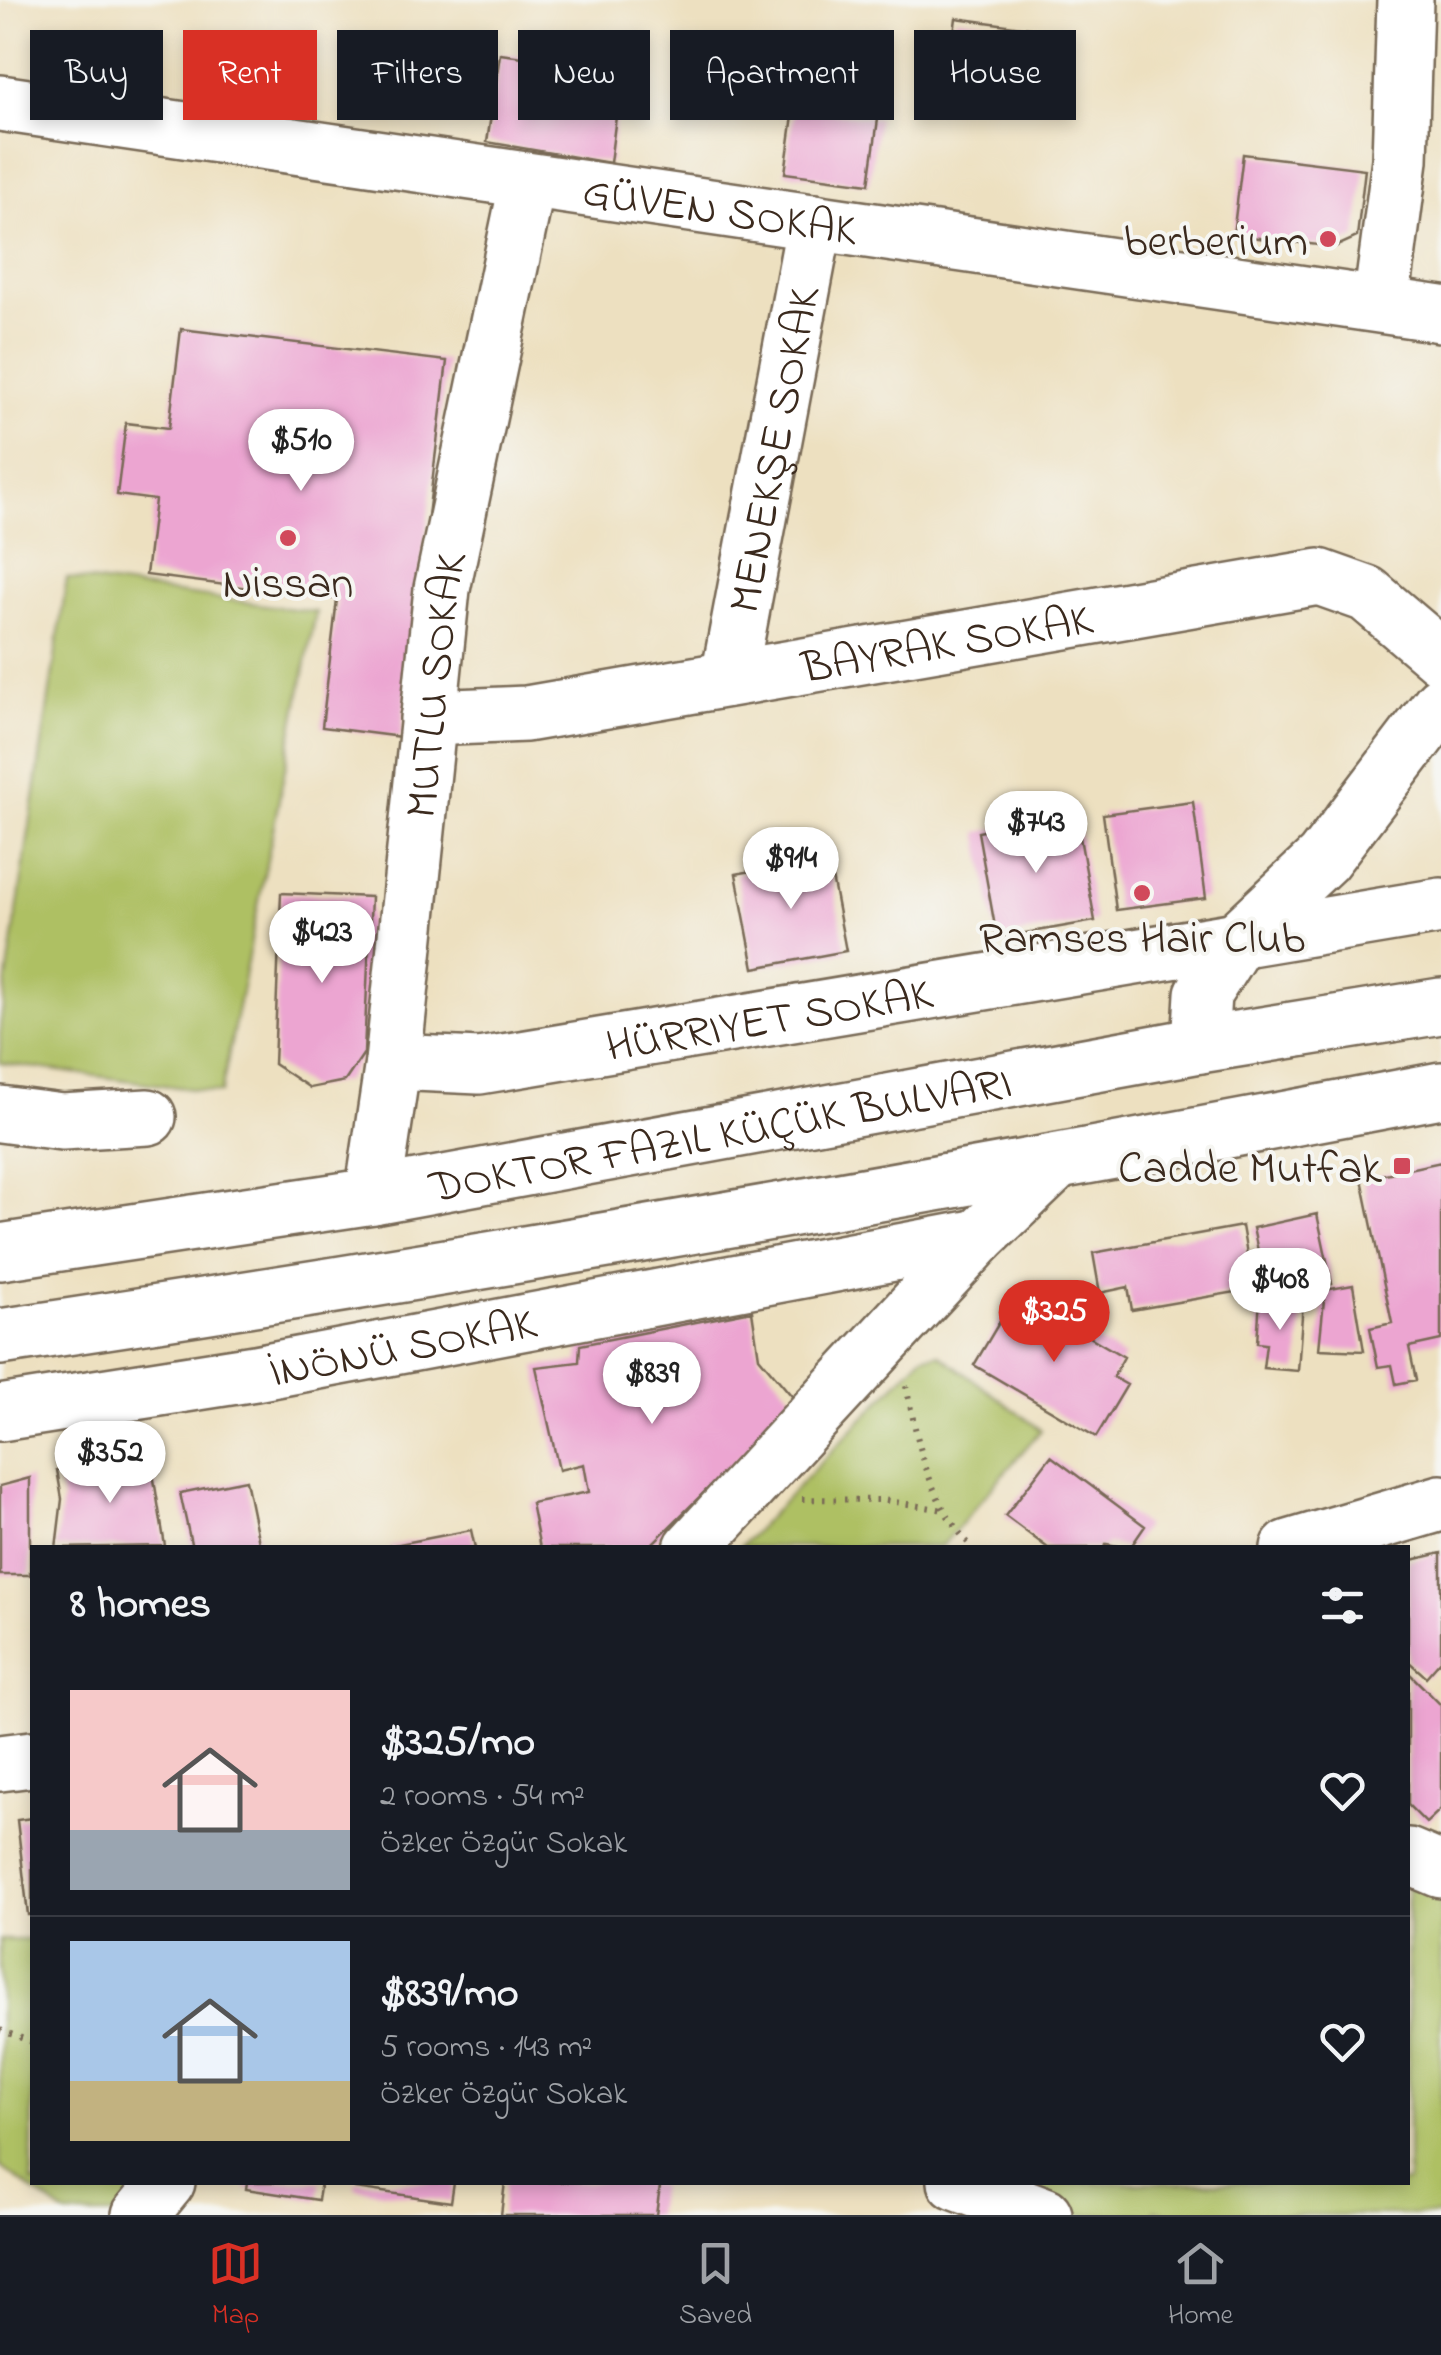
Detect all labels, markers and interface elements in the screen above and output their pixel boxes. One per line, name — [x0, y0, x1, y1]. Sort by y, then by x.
chip: Buy — [30, 30, 163, 120]
chip: Rent — [183, 30, 317, 120]
chip: Filters — [337, 30, 498, 120]
chip: New — [518, 30, 650, 120]
chip: Apartment — [670, 30, 894, 120]
chip: House — [914, 30, 1076, 120]
street label: GÜVEN SOKAK — [578, 161, 861, 266]
place label: berberium — [1124, 211, 1308, 277]
marker: berberium — [1317, 228, 1339, 250]
street label: MENEKŞE SOKAK — [714, 281, 840, 619]
pin: $510 — [242, 409, 360, 494]
text: $510 — [270, 418, 332, 465]
marker: Nissan — [277, 527, 299, 549]
street label: MUTLU SOKAK — [390, 546, 487, 822]
place label: Nissan — [223, 553, 353, 619]
street label: BAYRAK SOKAK — [796, 589, 1098, 704]
pin: $743 — [977, 791, 1095, 876]
text: $743 — [1007, 800, 1065, 847]
pin: $914 — [732, 827, 850, 912]
text: $914 — [765, 836, 817, 883]
marker: Ramses Hair Club — [1131, 882, 1153, 904]
pin: $423 — [263, 901, 381, 986]
place label: Ramses Hair Club — [979, 908, 1305, 974]
text: $423 — [291, 910, 353, 957]
street label: HÜRRIYET SOKAK — [602, 963, 938, 1082]
street label: DOKTOR FAZIL KÜÇÜK BULVARI — [424, 1052, 1017, 1223]
place label: Cadde Mutfak — [1118, 1138, 1382, 1204]
marker: Cadde Mutfak — [1391, 1155, 1413, 1177]
pin: $408 — [1221, 1248, 1339, 1333]
text: $408 — [1251, 1257, 1309, 1304]
pin: $325 — [995, 1280, 1113, 1365]
text: $325 — [1021, 1289, 1087, 1336]
street label: İNÖNÜ SOKAK — [264, 1293, 542, 1408]
pin: $839 — [593, 1342, 711, 1427]
text: $839 — [625, 1351, 679, 1398]
pin: $352 — [51, 1421, 169, 1506]
text: $352 — [77, 1430, 143, 1477]
text: 8 homes — [70, 1575, 211, 1636]
icon: filters — [1315, 1578, 1370, 1633]
text: $325/mo — [380, 1713, 535, 1774]
icon: home — [150, 1730, 270, 1850]
icon: heart — [1315, 1763, 1370, 1818]
text: 2 rooms · 54 m² — [380, 1774, 585, 1821]
text: Özker Özgür Sokak — [380, 1821, 627, 1868]
text: $839/mo — [380, 1964, 519, 2025]
icon: home — [150, 1981, 270, 2101]
icon: heart — [1315, 2014, 1370, 2069]
text: 5 rooms · 143 m² — [380, 2025, 592, 2072]
text: Özker Özgür Sokak — [380, 2072, 627, 2119]
tab: Map — [208, 2236, 263, 2337]
tab: Saved — [679, 2236, 752, 2337]
tab: Home — [1168, 2236, 1233, 2337]

